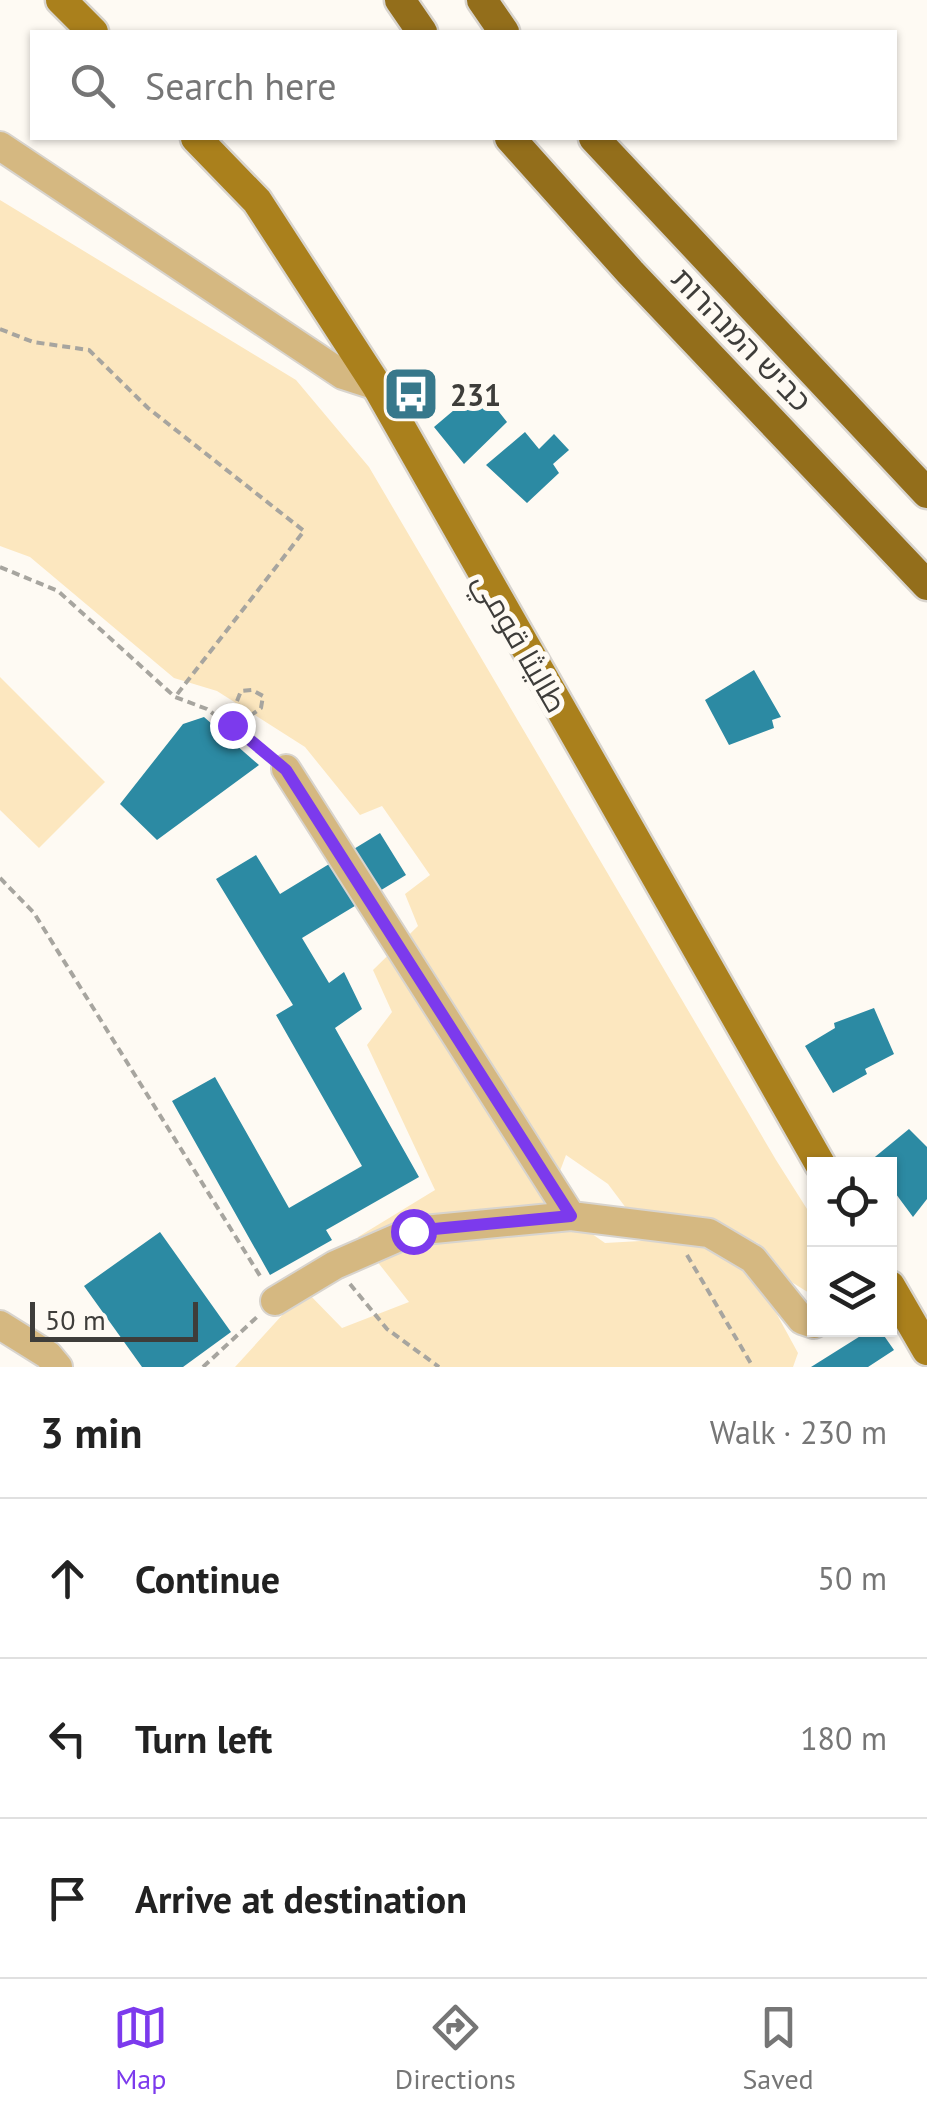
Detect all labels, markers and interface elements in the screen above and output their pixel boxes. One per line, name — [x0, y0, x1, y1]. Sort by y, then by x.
search box — [30, 30, 897, 140]
icon: search — [65, 58, 120, 113]
text: Search here — [145, 61, 337, 110]
street label: כביש המנהרות — [664, 259, 820, 419]
bus stop icon: 231 — [381, 364, 441, 424]
place label: 231 — [450, 375, 501, 414]
street label: طاليثا قومي — [461, 565, 577, 721]
route end — [210, 703, 256, 749]
map controls — [807, 1157, 897, 1337]
button: locate — [807, 1157, 897, 1247]
route start — [391, 1209, 437, 1255]
button: layers — [807, 1247, 897, 1337]
scale bar — [30, 1297, 198, 1342]
text: 50 m — [45, 1301, 106, 1338]
text: 3 min — [40, 1405, 142, 1460]
text: Walk · 230 m — [710, 1411, 887, 1453]
icon: ahead — [40, 1551, 95, 1606]
text: Continue — [135, 1554, 280, 1603]
text: 50 m — [818, 1557, 887, 1599]
icon: left — [40, 1711, 95, 1766]
text: Turn left — [135, 1714, 272, 1763]
text: 180 m — [800, 1717, 887, 1759]
icon: arrive — [40, 1871, 95, 1926]
text: Arrive at destination — [135, 1874, 467, 1923]
tab: Map — [113, 2000, 168, 2097]
tab: Directions — [395, 2000, 516, 2097]
tab: Saved — [742, 2000, 814, 2097]

